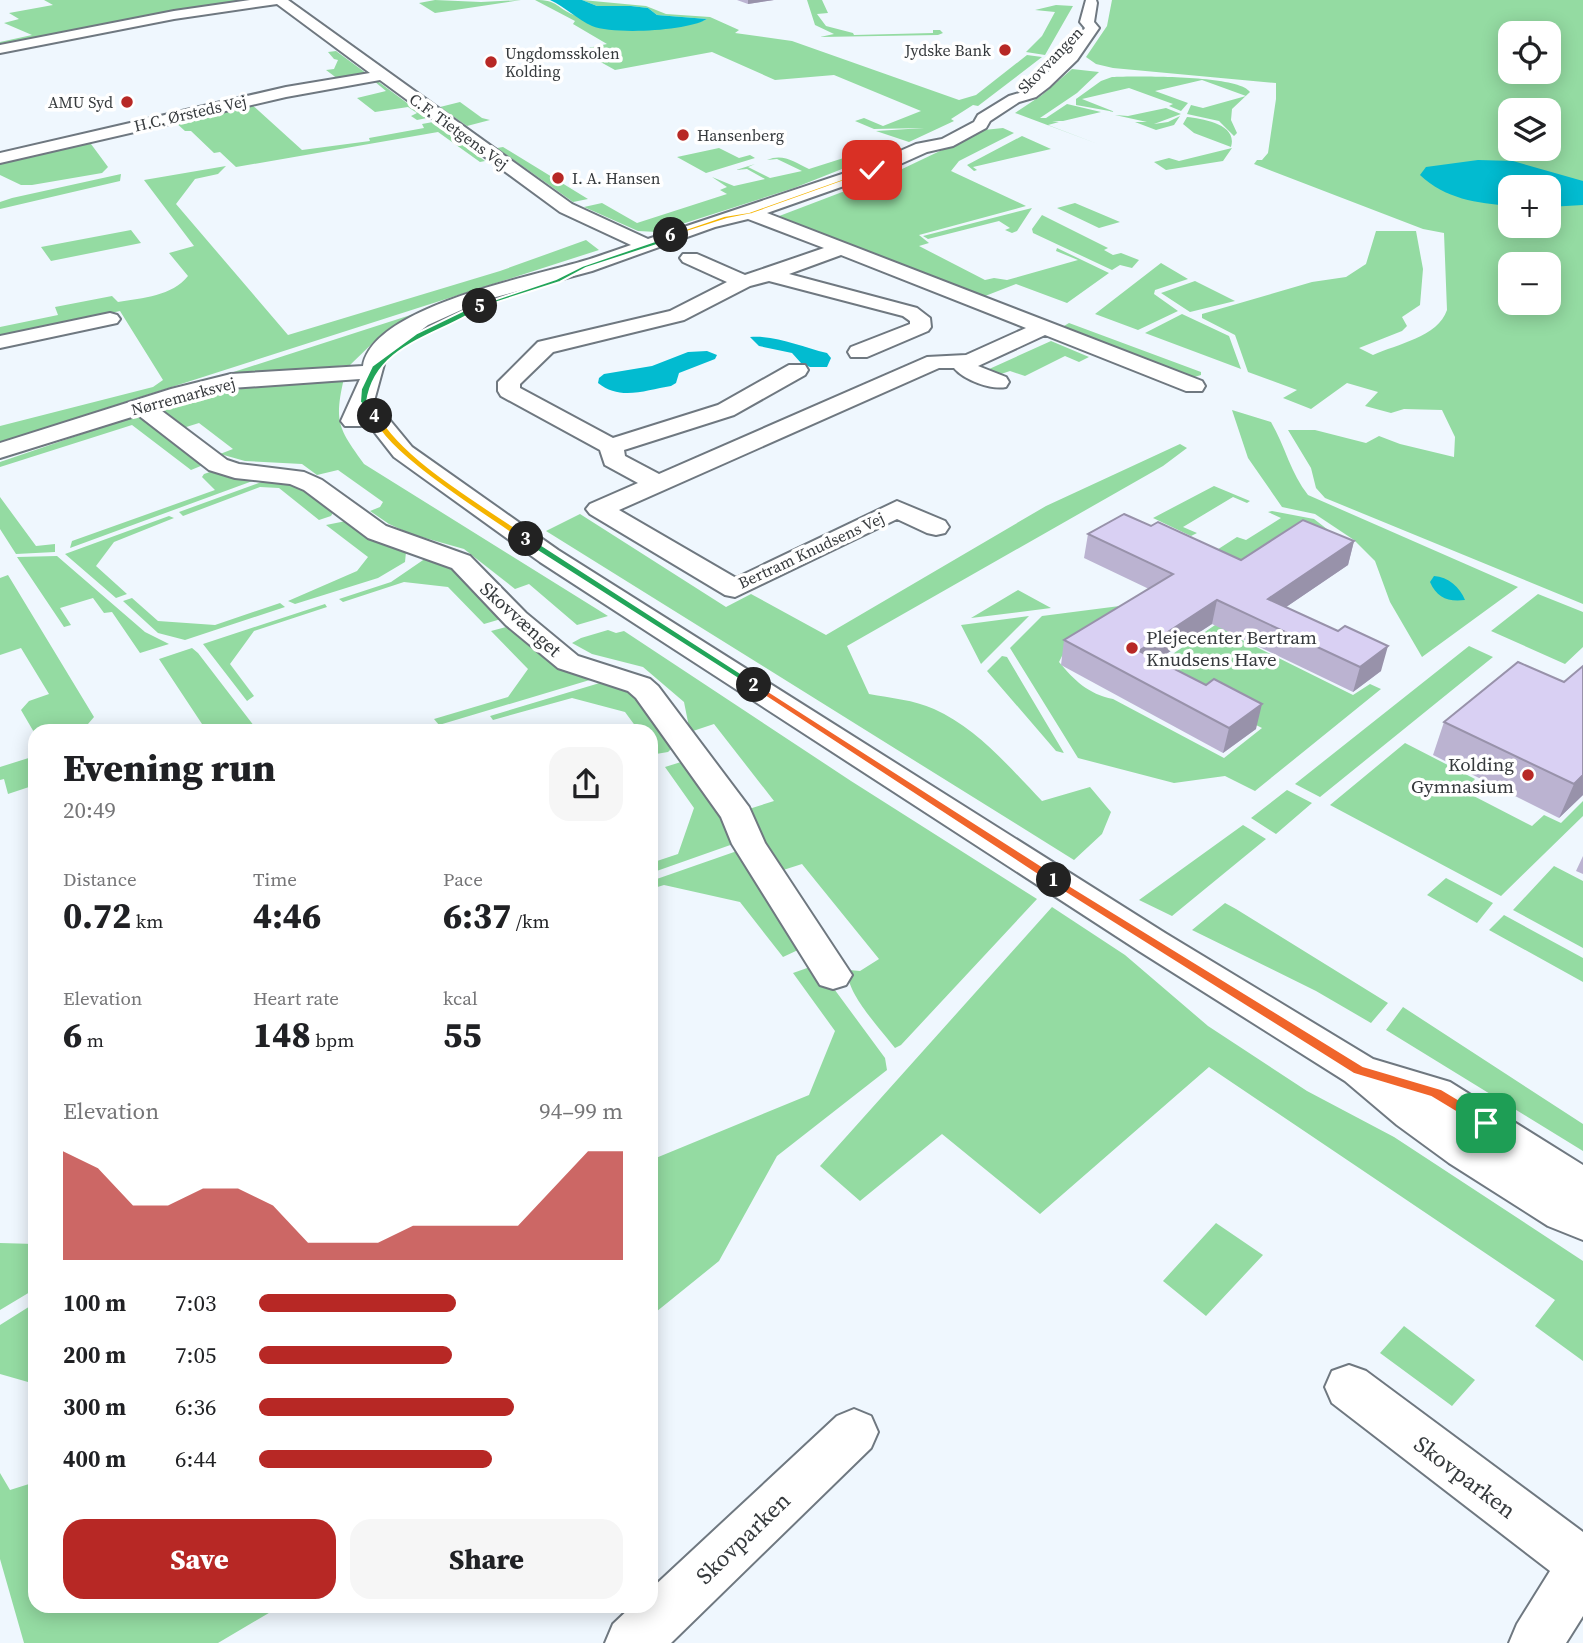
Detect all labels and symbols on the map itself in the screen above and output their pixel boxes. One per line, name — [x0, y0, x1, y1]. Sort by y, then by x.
street label: Skovvangen — [1013, 22, 1088, 98]
place label: Jydske Bank — [904, 39, 991, 61]
place label: Ungdomsskolen Kolding — [505, 42, 620, 82]
marker: Jydske Bank — [997, 42, 1013, 58]
marker: Ungdomsskolen Kolding — [483, 54, 499, 70]
street label: C.F. Tietgens Vej — [405, 88, 513, 174]
street label: H.C. Ørsteds Vej — [132, 89, 248, 137]
place label: AMU Syd — [48, 91, 113, 113]
marker: AMU Syd — [119, 94, 135, 110]
place label: Hansenberg — [697, 124, 784, 146]
marker: Hansenberg — [675, 127, 691, 143]
pin — [842, 140, 902, 200]
place label: I. A. Hansen — [572, 167, 661, 189]
marker: I. A. Hansen — [550, 170, 566, 186]
pin: 6 — [654, 218, 688, 252]
pin: 5 — [462, 288, 498, 324]
street label: Nørremarksvej — [129, 372, 237, 420]
pin: 4 — [358, 398, 392, 434]
street label: Bertram Knudsens Vej — [734, 506, 888, 594]
pin: 3 — [508, 522, 544, 556]
street label: Skovvænget — [475, 576, 568, 663]
place label: Plejecenter Bertram Knudsens Have — [1146, 624, 1317, 672]
marker: Plejecenter Bertram Knudsens Have — [1124, 640, 1140, 656]
pin: 2 — [736, 668, 772, 702]
place label: Kolding Gymnasium — [1411, 751, 1514, 799]
marker: Kolding Gymnasium — [1520, 767, 1536, 783]
pin: 1 — [1036, 862, 1072, 898]
pin — [1456, 1093, 1516, 1153]
street label: Skovparken — [1407, 1428, 1523, 1526]
street label: Skovparken — [689, 1485, 797, 1591]

